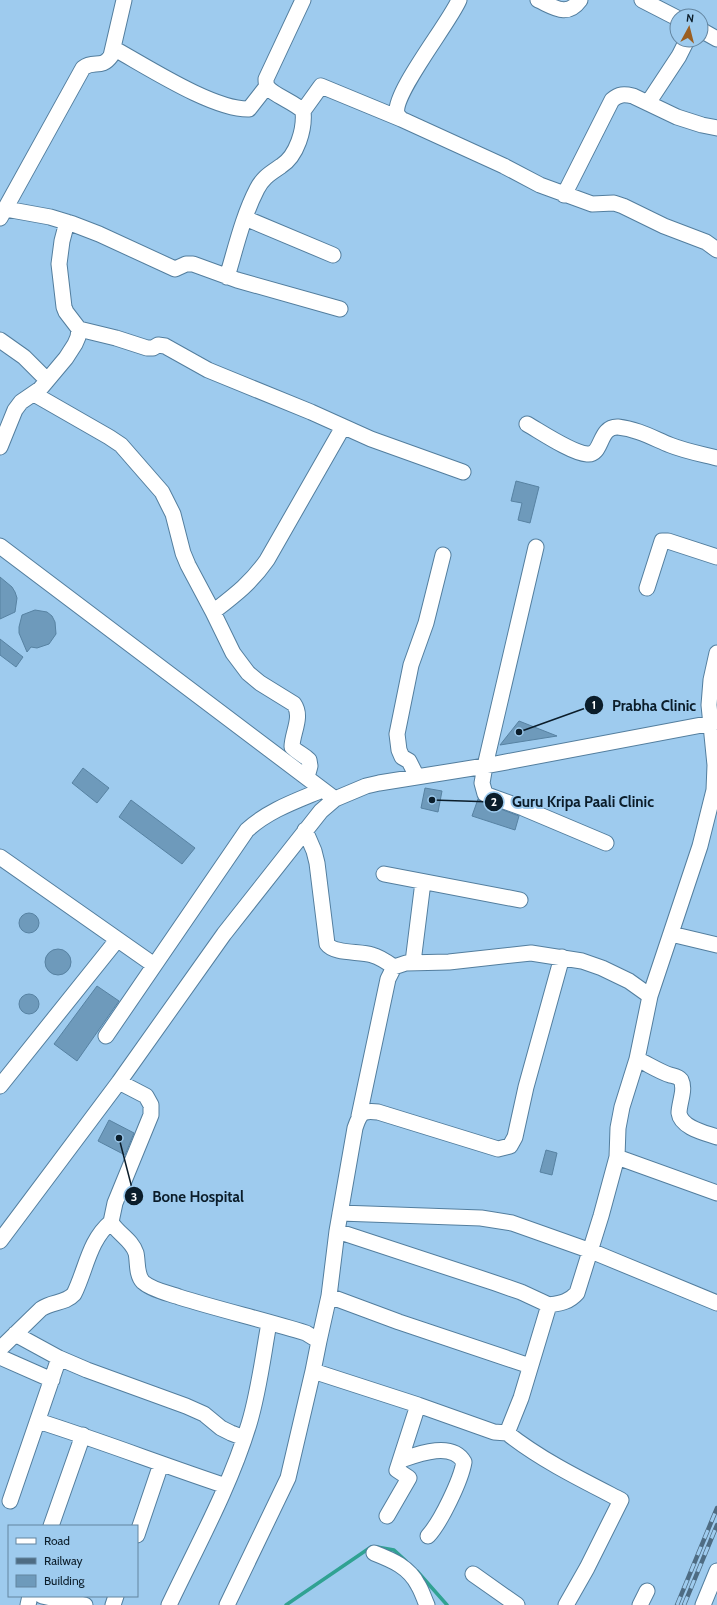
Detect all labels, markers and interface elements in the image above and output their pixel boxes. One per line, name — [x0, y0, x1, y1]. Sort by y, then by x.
north arrow — [669, 8, 709, 48]
text: N — [686, 11, 695, 25]
callout: Prabha Clinic — [584, 692, 704, 719]
text: 1 — [592, 697, 596, 712]
text: Prabha Clinic — [612, 697, 696, 715]
callout: Guru Kripa Paali Clinic — [484, 789, 662, 816]
text: Guru Kripa Paali Clinic — [512, 793, 654, 811]
text: 2 — [491, 794, 497, 809]
callout: Bone Hospital — [124, 1183, 252, 1210]
text: Bone Hospital — [152, 1188, 244, 1206]
text: 3 — [131, 1189, 137, 1204]
legend — [8, 1525, 138, 1597]
text: Road — [44, 1533, 70, 1548]
text: Railway — [44, 1553, 82, 1568]
text: Building — [44, 1573, 86, 1588]

